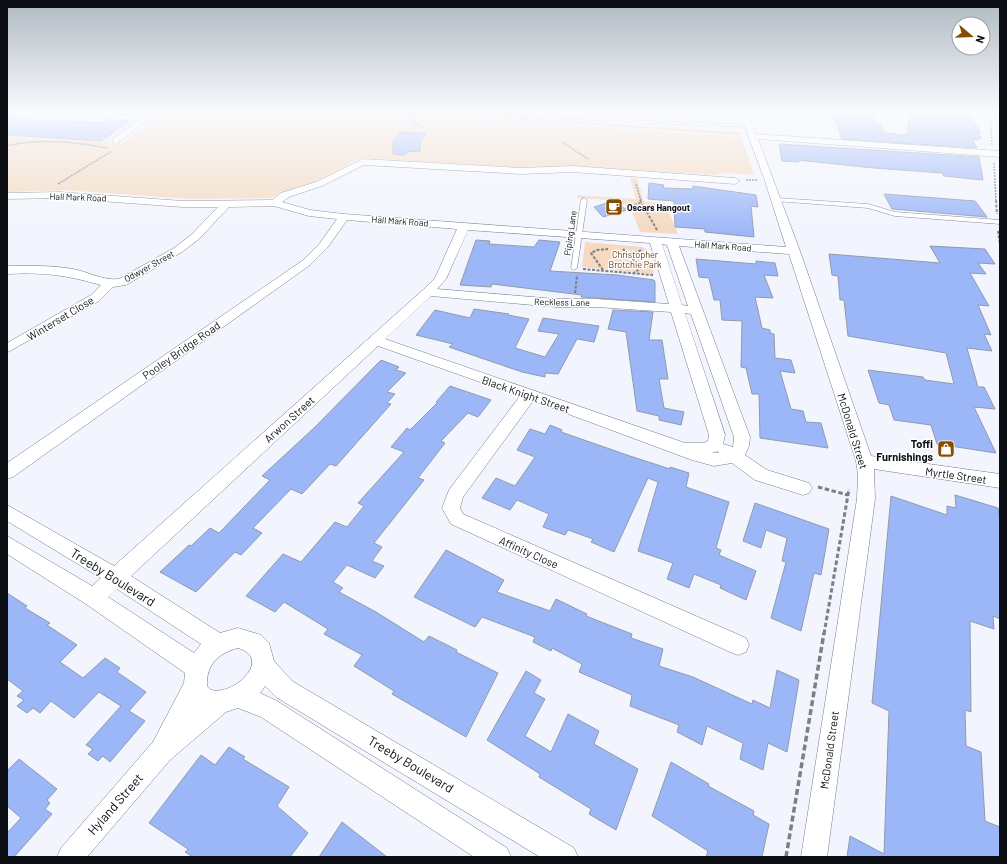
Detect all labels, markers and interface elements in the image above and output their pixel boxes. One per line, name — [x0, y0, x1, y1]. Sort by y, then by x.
north arrow — [951, 16, 991, 56]
text: N — [974, 34, 988, 45]
street label: Hall Mark Road — [49, 191, 107, 203]
cafe icon: Oscars Hangout — [604, 197, 624, 217]
place label: Oscars Hangout — [627, 202, 691, 213]
street label: Piping Lane — [561, 209, 579, 256]
street label: Hall Mark Road — [371, 214, 429, 228]
street label: Hall Mark Road — [694, 239, 752, 253]
street label: Odwyer Street — [122, 248, 176, 284]
park label: Christopher Brotchie Park — [609, 249, 662, 270]
street label: Winterset Close — [24, 293, 96, 343]
street label: Reckless Lane — [534, 296, 590, 308]
street label: Pooley Bridge Road — [140, 318, 222, 382]
street label: Black Knight Street — [480, 373, 572, 415]
street label: McDonald Street — [835, 391, 871, 471]
street label: Arwon Street — [261, 393, 317, 445]
place label: Toffi Furnishings — [876, 437, 933, 463]
shop icon: Toffi Furnishings — [936, 439, 956, 459]
street label: Myrtle Street — [925, 464, 987, 486]
street label: Affinity Close — [497, 533, 561, 571]
street label: Treeby Boulevard — [68, 544, 158, 610]
street label: McDonald Street — [817, 710, 841, 790]
street label: Treeby Boulevard — [365, 732, 457, 796]
street label: Hyland Street — [84, 770, 146, 838]

